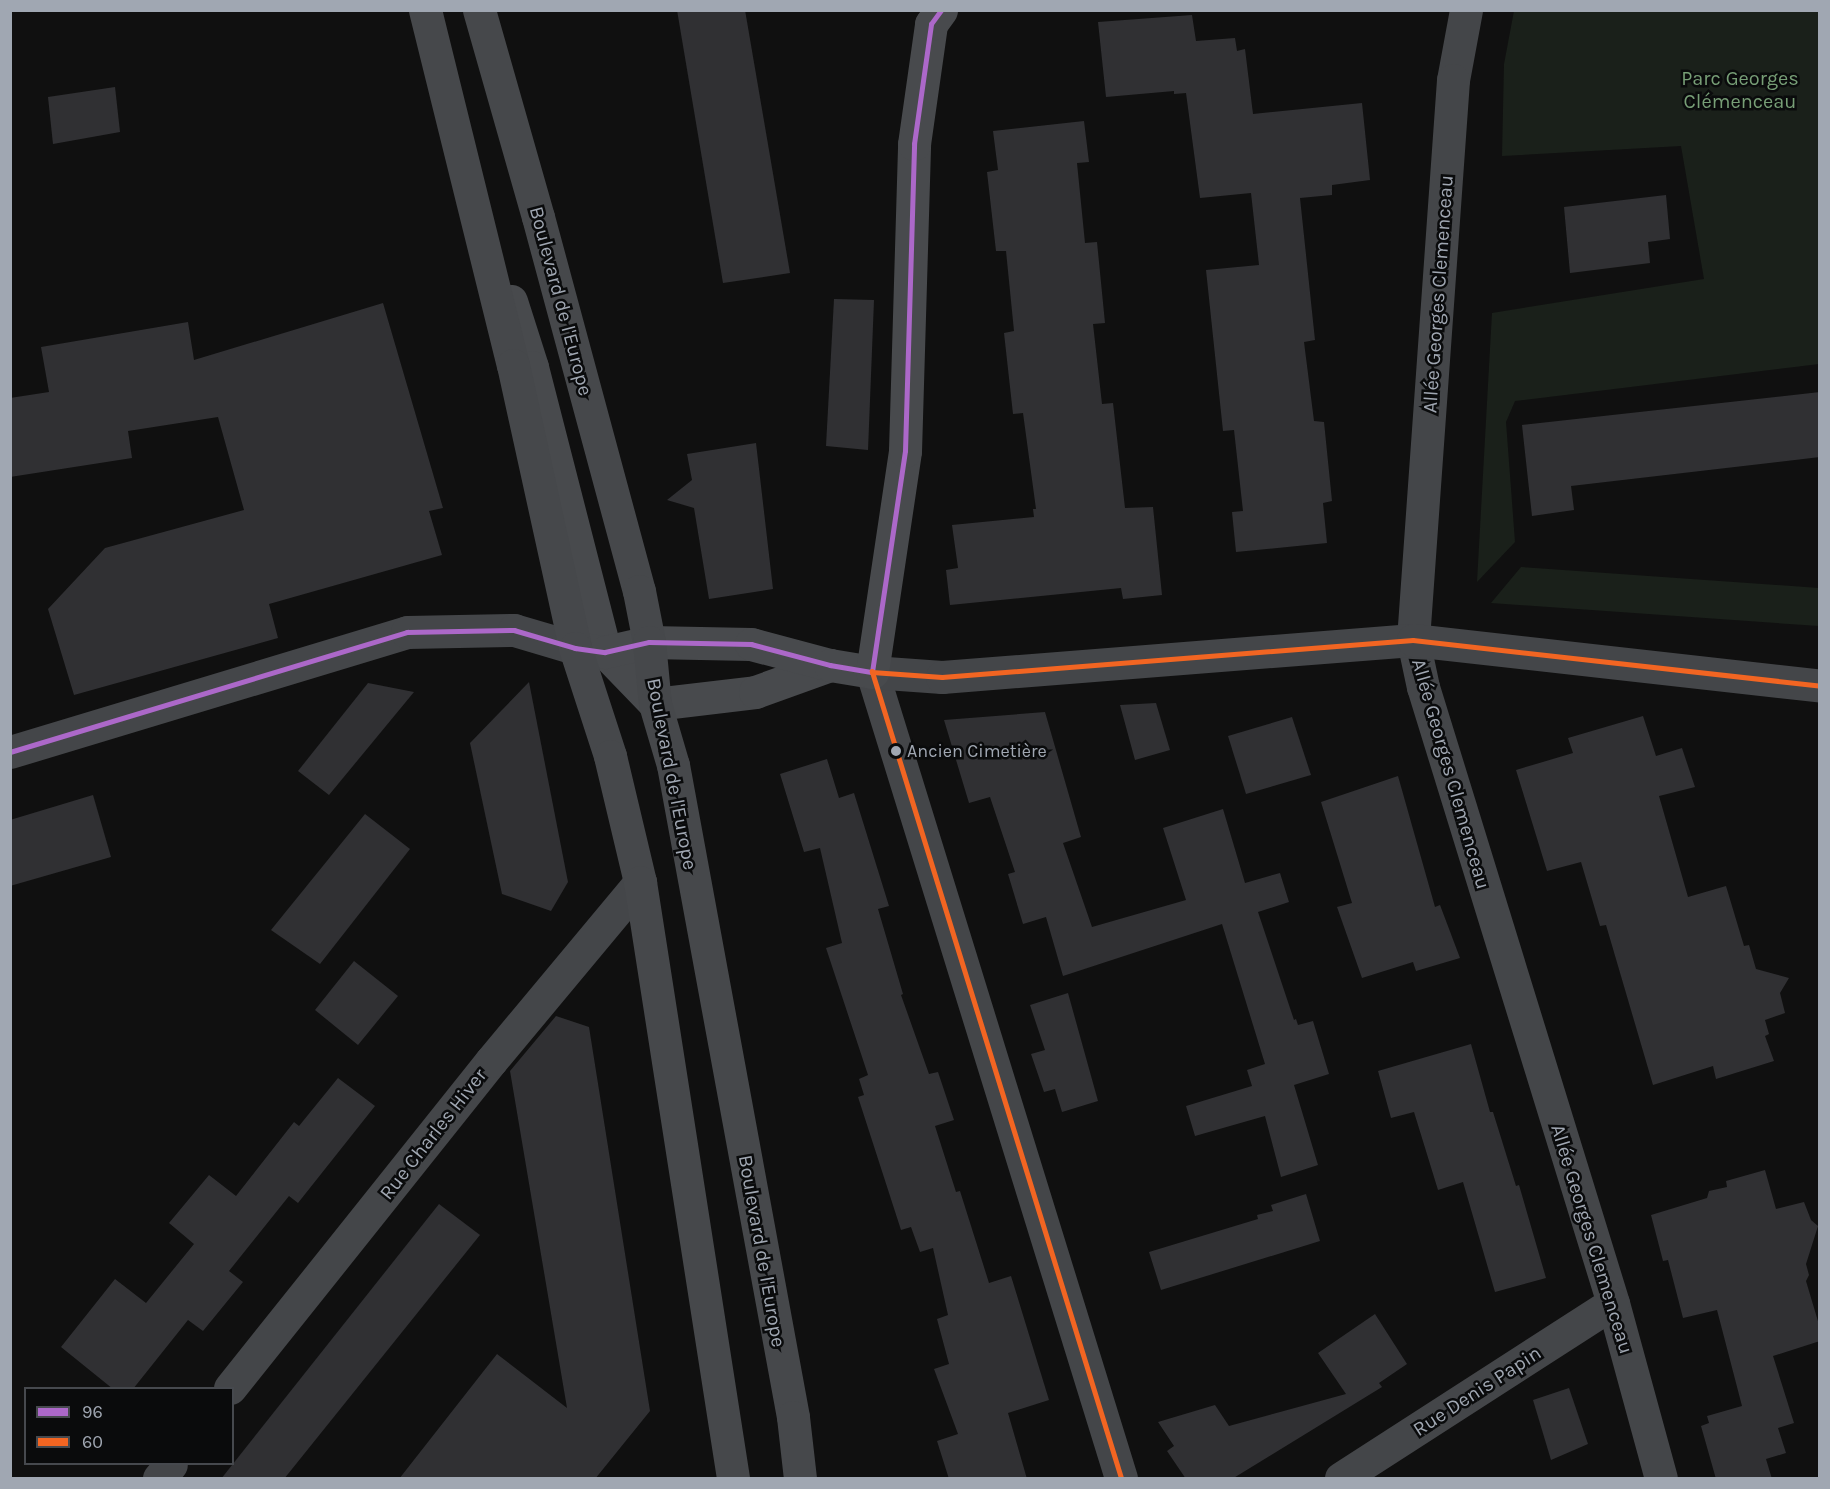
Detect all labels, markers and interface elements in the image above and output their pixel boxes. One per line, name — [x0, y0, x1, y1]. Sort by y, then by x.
park label: Parc Georges Clémenceau — [1681, 67, 1799, 114]
street label: Allée Georges Clemenceau — [1418, 174, 1458, 414]
street label: Boulevard de l'Europe — [524, 204, 598, 398]
street label: Allée Georges Clemenceau — [1407, 656, 1495, 892]
street label: Boulevard de l'Europe — [642, 676, 702, 872]
place label: Ancien Cimetière — [907, 740, 1047, 762]
marker: Ancien Cimetière — [890, 745, 902, 757]
street label: Rue Charles Hiver — [374, 1064, 492, 1204]
street label: Allée Georges Clemenceau — [1546, 1121, 1638, 1357]
street label: Boulevard de l'Europe — [733, 1153, 791, 1349]
street label: Rue Denis Papin — [1408, 1341, 1546, 1441]
legend — [24, 1387, 234, 1465]
text: 96 — [82, 1401, 103, 1423]
text: 60 — [82, 1431, 103, 1453]

